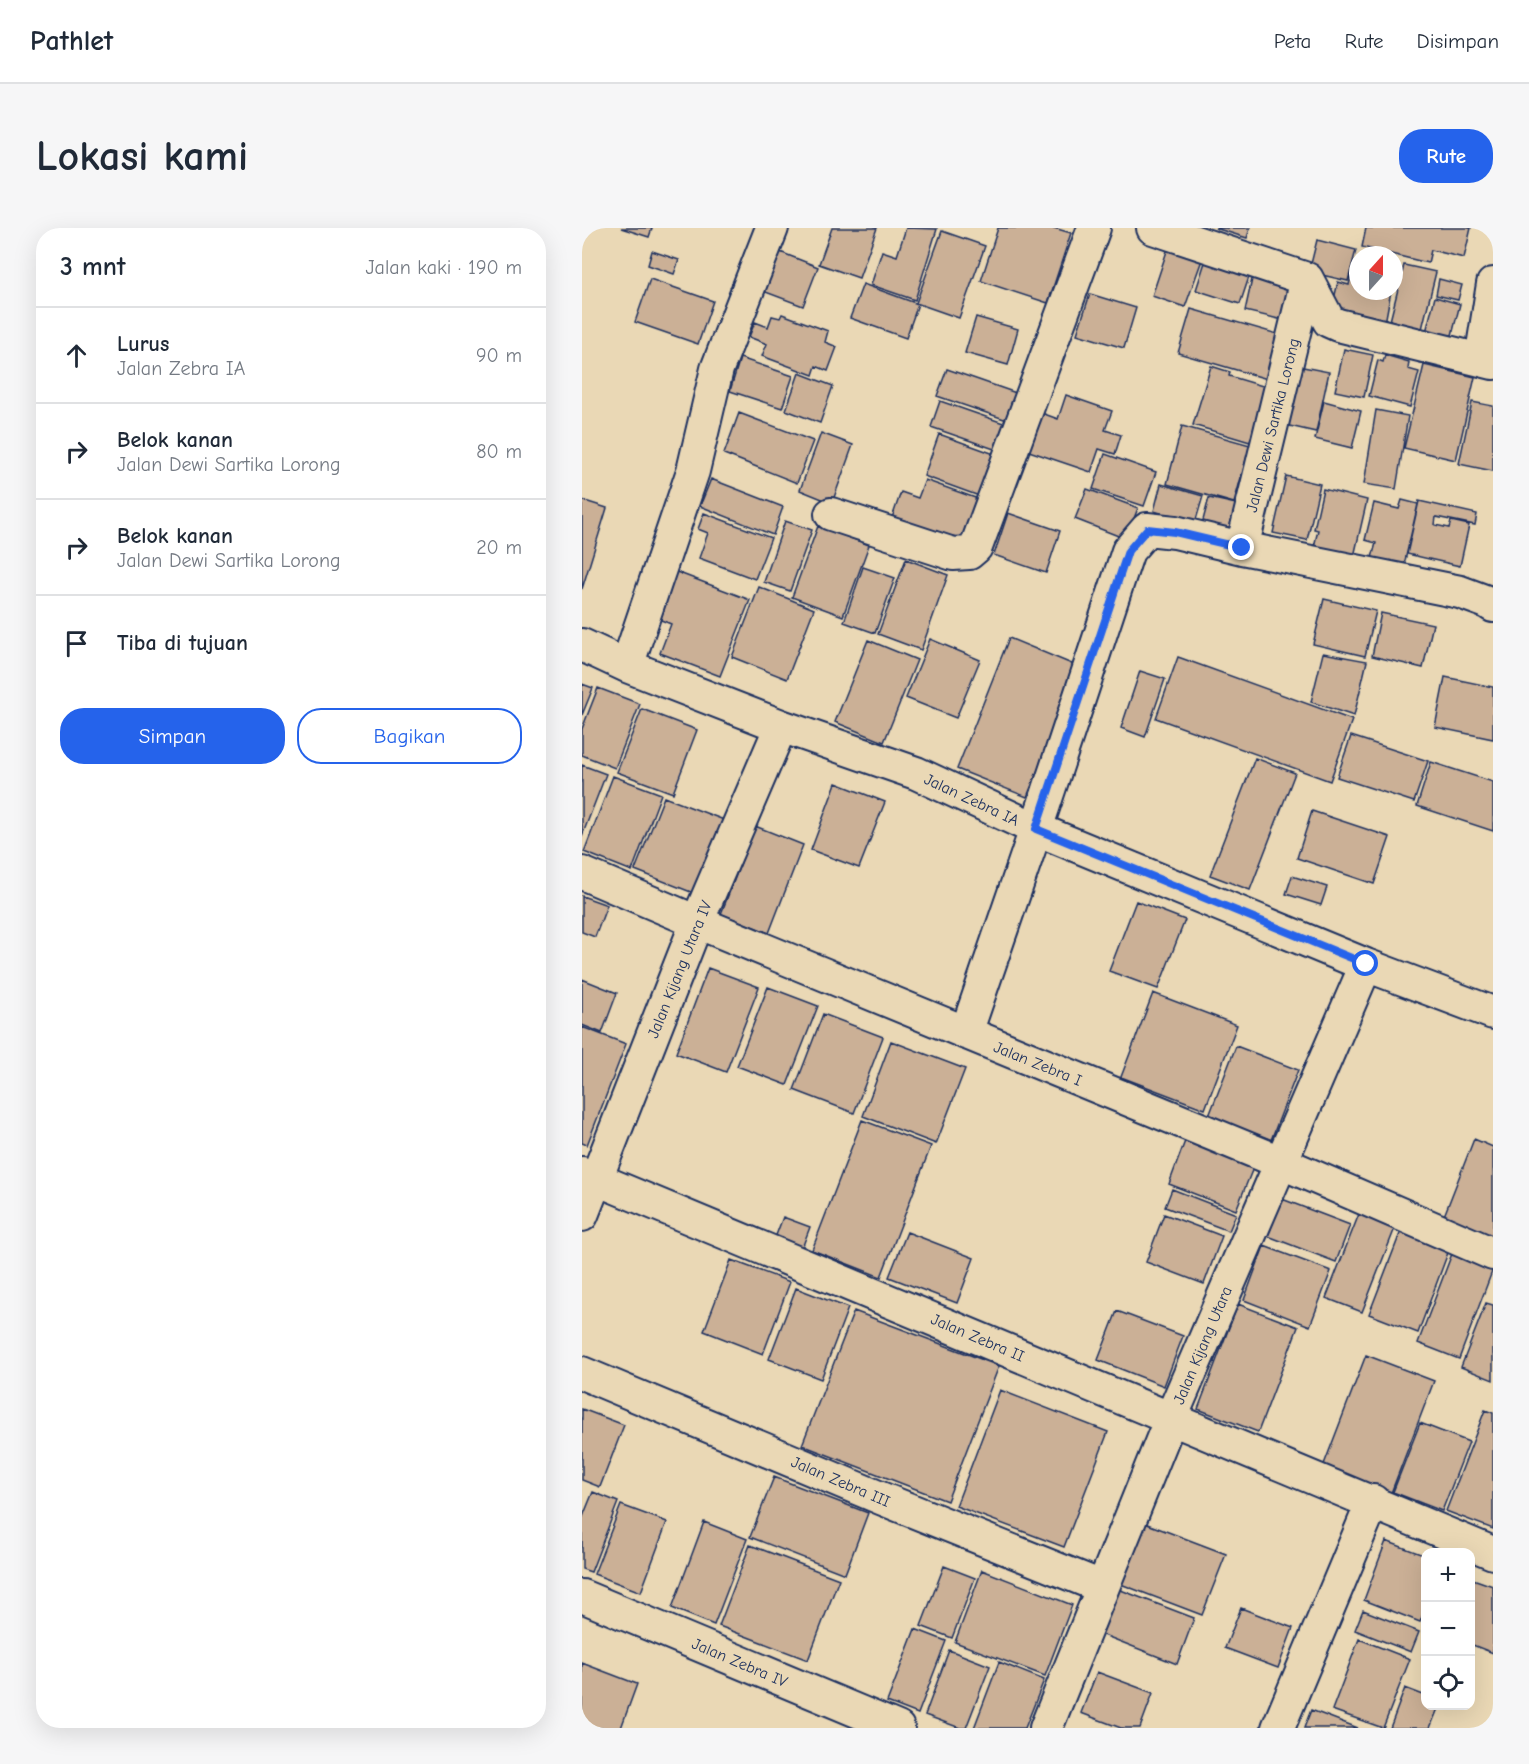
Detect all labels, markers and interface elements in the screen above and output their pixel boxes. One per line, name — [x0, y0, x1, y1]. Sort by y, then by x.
text: Pathlet — [30, 25, 113, 57]
text: Peta — [1274, 29, 1311, 53]
text: Rute — [1344, 29, 1384, 53]
text: Disimpan — [1417, 29, 1499, 53]
button: Rute — [1399, 129, 1493, 183]
text: Lokasi kami — [36, 132, 248, 181]
north arrow — [1349, 246, 1403, 300]
text: 3 mnt — [60, 252, 125, 282]
text: Jalan kaki · 190 m — [365, 256, 522, 279]
text: Lurus — [117, 331, 169, 357]
street label: Jalan Dewi Sartika Lorong — [1243, 336, 1303, 514]
icon: ahead — [60, 339, 93, 372]
text: 90 m — [476, 344, 522, 367]
text: Jalan Zebra IA — [117, 357, 245, 380]
text: Belok kanan — [117, 427, 233, 453]
icon: right — [60, 435, 93, 468]
text: 80 m — [476, 440, 522, 463]
text: Jalan Dewi Sartika Lorong — [117, 453, 341, 476]
text: Belok kanan — [117, 523, 233, 549]
icon: right — [60, 531, 93, 564]
route end — [1228, 534, 1254, 560]
text: 20 m — [476, 536, 522, 559]
text: Jalan Dewi Sartika Lorong — [117, 549, 341, 572]
icon: arrive — [60, 627, 93, 660]
text: Tiba di tujuan — [117, 630, 248, 656]
button: Simpan — [60, 708, 285, 764]
button: Bagikan — [297, 708, 522, 764]
street label: Jalan Zebra IA — [921, 770, 1022, 830]
street label: Jalan Kijang Utara IV — [644, 898, 716, 1041]
route start — [1352, 950, 1378, 976]
street label: Jalan Zebra I — [991, 1038, 1084, 1090]
street label: Jalan Kijang Utara — [1170, 1284, 1236, 1407]
street label: Jalan Zebra II — [928, 1310, 1027, 1366]
street label: Jalan Zebra III — [788, 1453, 893, 1511]
map controls — [1421, 1548, 1475, 1710]
button: + — [1421, 1548, 1475, 1602]
button: − — [1421, 1602, 1475, 1656]
street label: Jalan Zebra IV — [689, 1635, 790, 1691]
button: locate — [1421, 1656, 1475, 1710]

